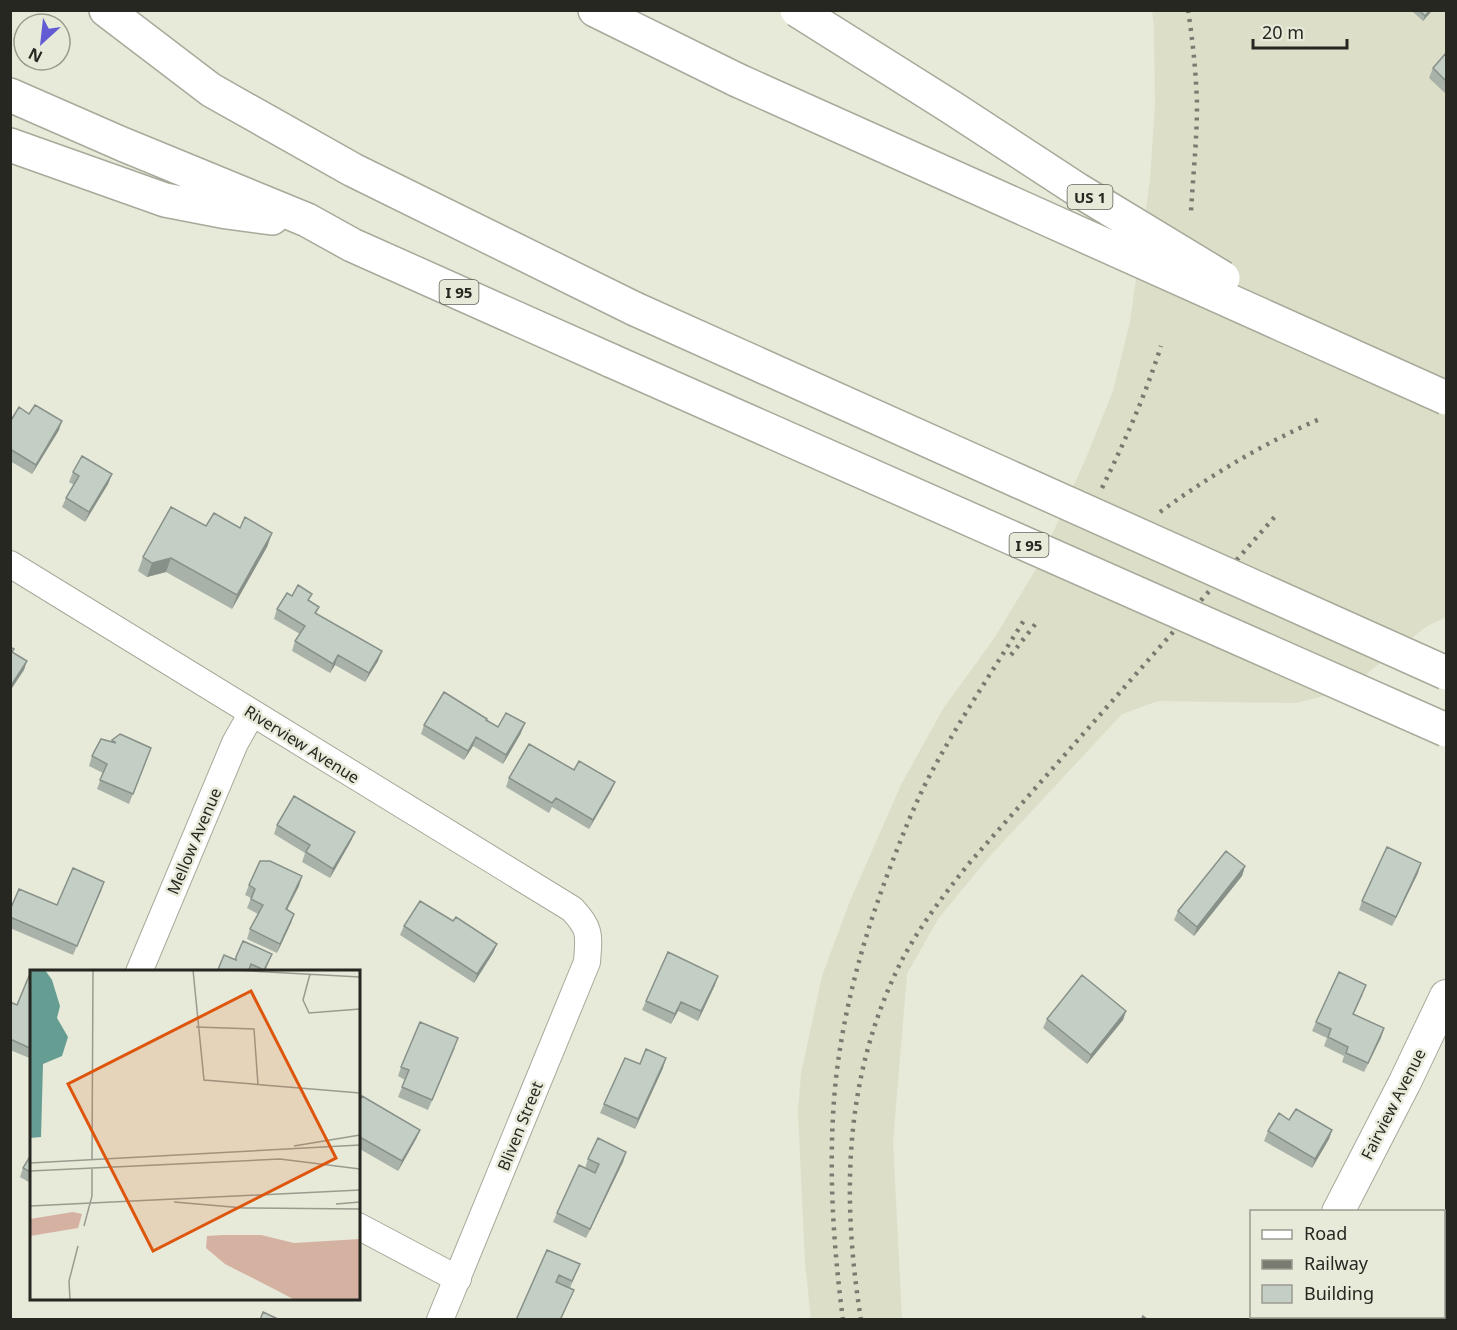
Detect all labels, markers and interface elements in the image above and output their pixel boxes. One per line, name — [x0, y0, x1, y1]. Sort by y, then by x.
north arrow — [12, 12, 72, 72]
scale bar — [1253, 12, 1348, 50]
text: 20 m — [1262, 20, 1304, 44]
text: N — [24, 43, 46, 68]
road number: US 1 — [1068, 185, 1112, 209]
road number: I 95 — [440, 280, 478, 304]
road number: I 95 — [1010, 533, 1048, 557]
street label: Riverview Avenue — [240, 700, 364, 788]
street label: Mellow Avenue — [162, 784, 226, 898]
inset map — [30, 970, 360, 1300]
street label: Fairview Avenue — [1356, 1045, 1430, 1163]
street label: Bliven Street — [492, 1078, 548, 1174]
legend — [1250, 1210, 1445, 1318]
text: Road — [1304, 1221, 1347, 1245]
text: Railway — [1304, 1251, 1369, 1275]
text: Building — [1304, 1281, 1374, 1305]

